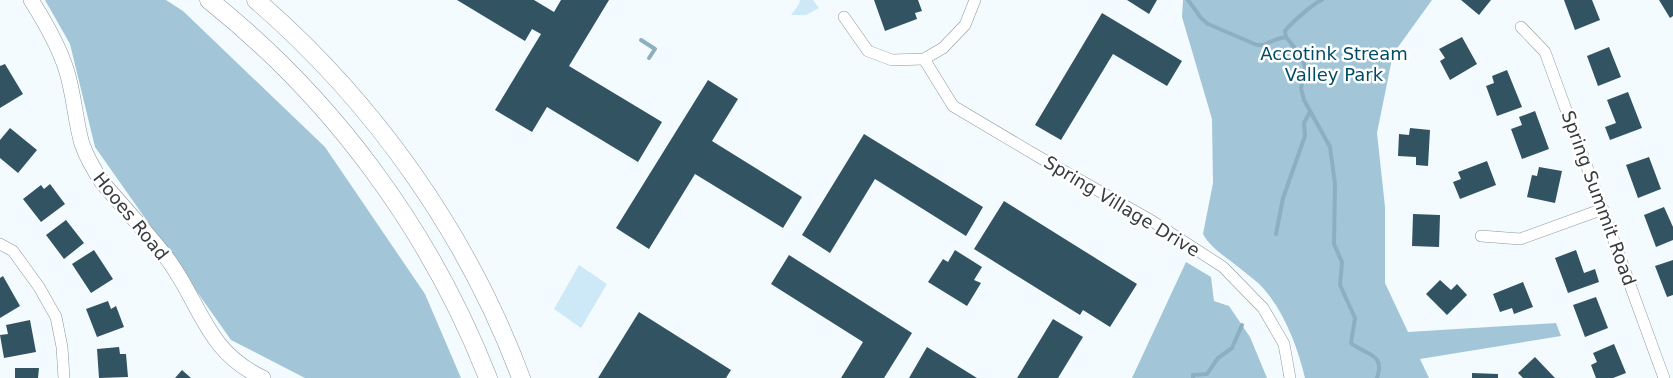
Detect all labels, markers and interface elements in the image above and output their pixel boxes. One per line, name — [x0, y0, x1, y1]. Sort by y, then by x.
park label: Accotink Stream Valley Park — [1260, 43, 1408, 85]
street label: Spring Summit Road — [1558, 108, 1640, 288]
street label: Spring Village Drive — [1040, 151, 1204, 261]
street label: Hooes Road — [89, 168, 173, 264]

